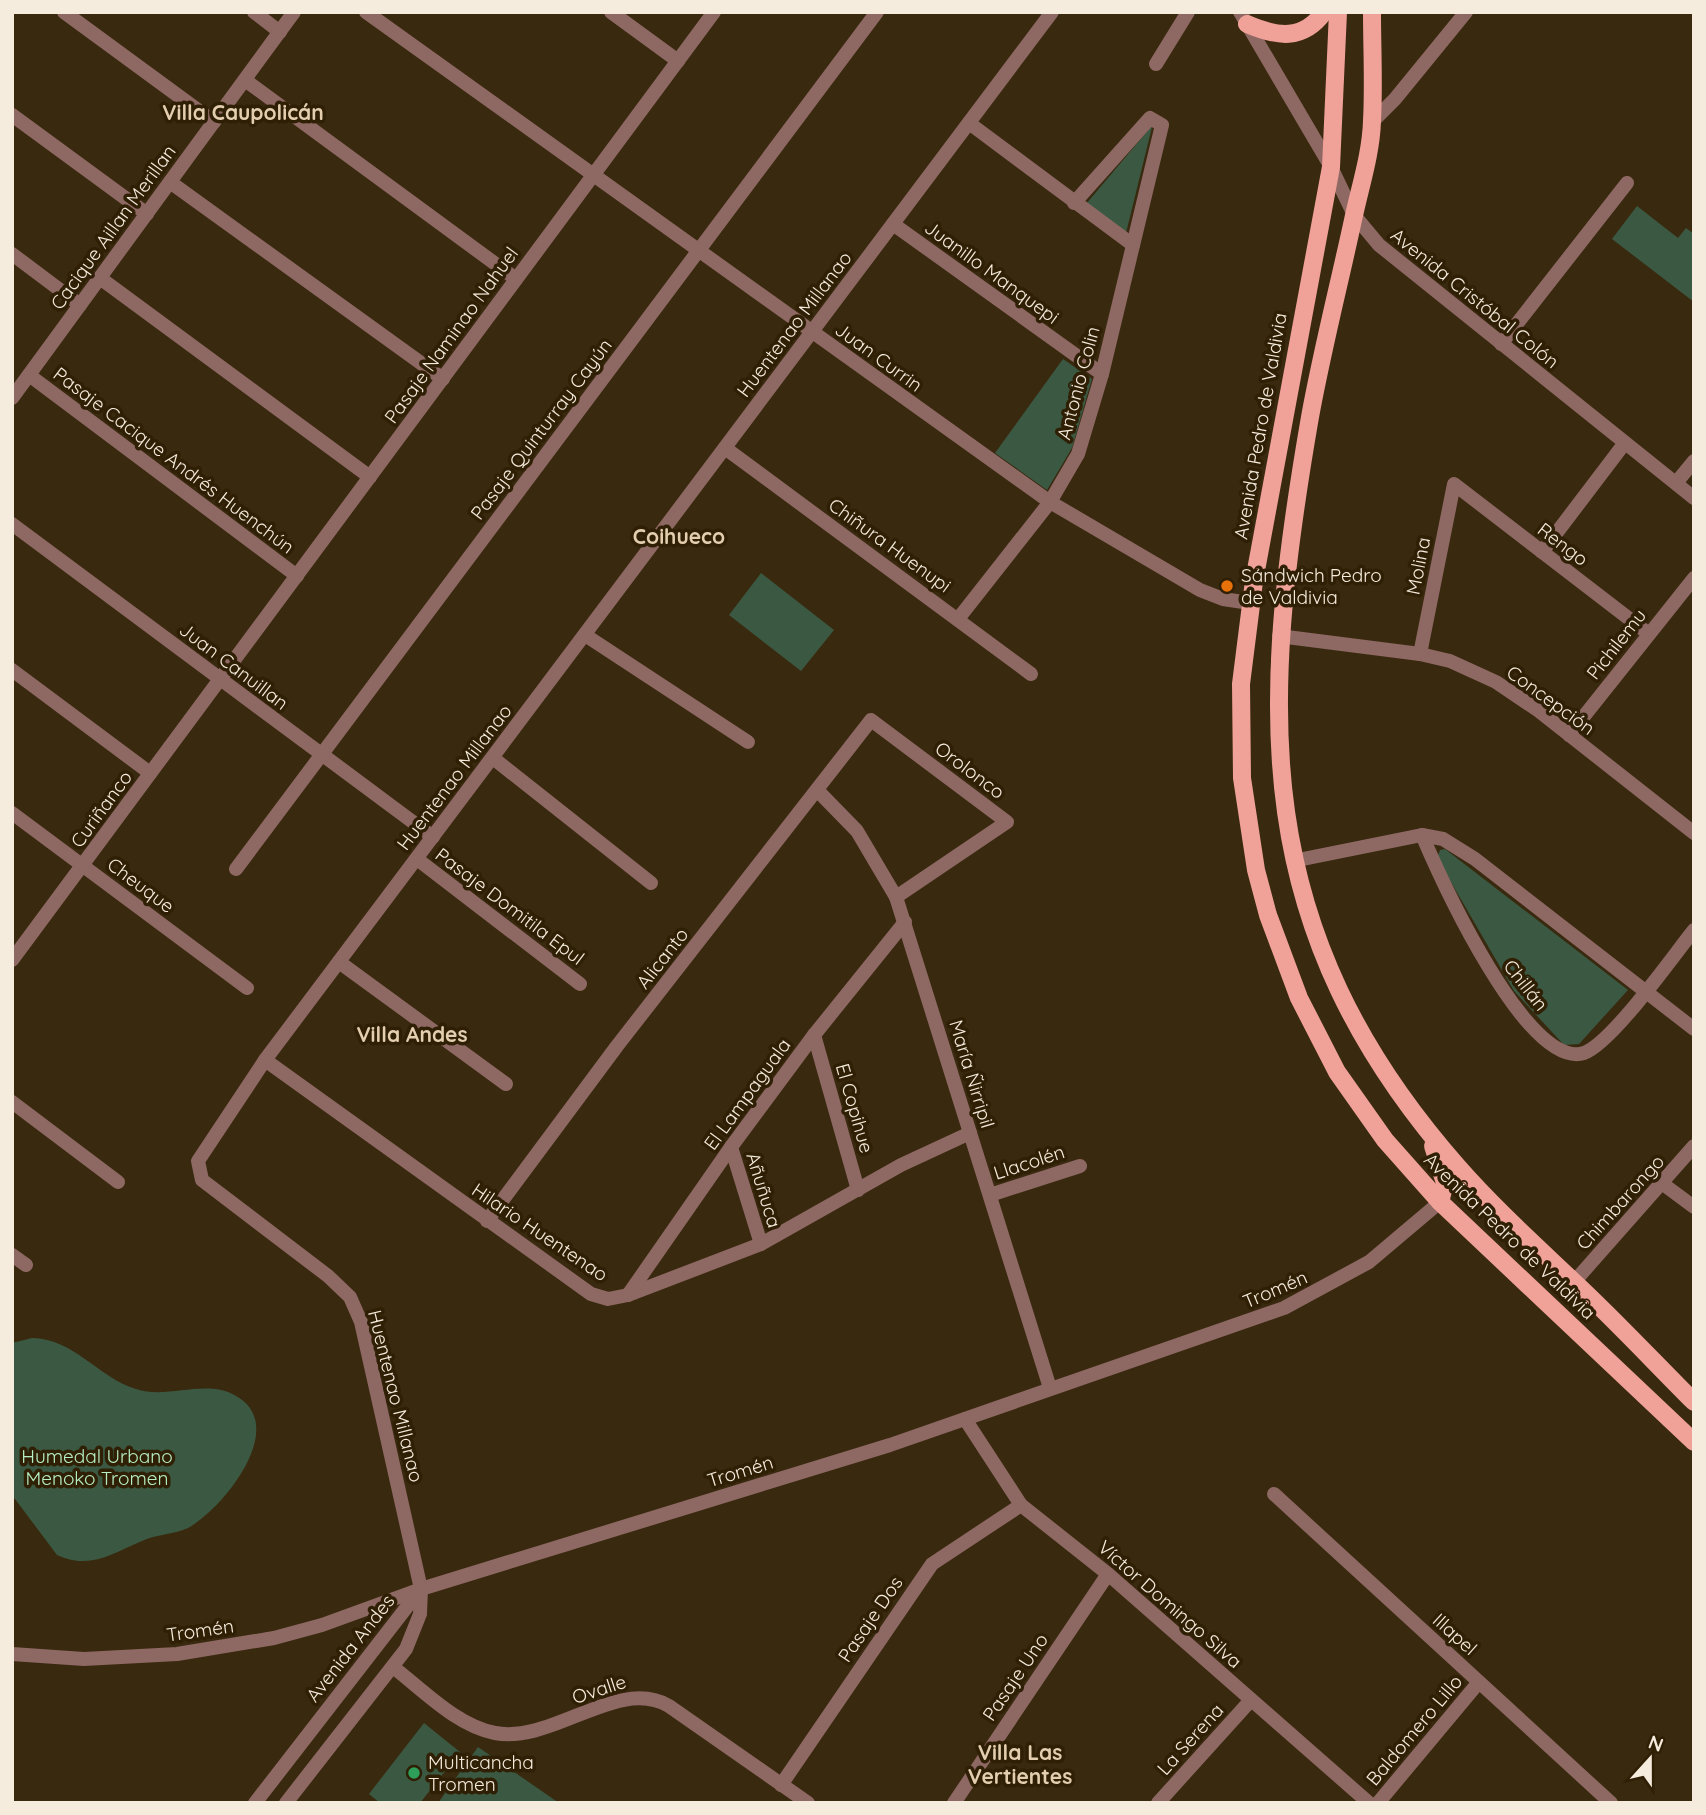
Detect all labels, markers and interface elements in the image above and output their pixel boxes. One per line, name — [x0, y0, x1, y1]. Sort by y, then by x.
district label: Villa Caupolicán — [162, 99, 324, 125]
street label: Cacique Aillan Merillan — [45, 140, 181, 314]
street label: Juanillo Manquepi — [920, 215, 1064, 329]
street label: Avenida Cristóbal Colón — [1386, 223, 1564, 373]
street label: Pasaje Naminao Nahuel — [379, 242, 523, 428]
street label: Huentenao Millanao — [731, 246, 857, 402]
street label: Avenida Pedro de Valdivia — [1228, 311, 1292, 541]
street label: Juan Currin — [831, 317, 927, 397]
street label: Antonio Colin — [1051, 324, 1105, 442]
street label: Pasaje Quinturray Cayún — [465, 334, 617, 524]
street label: Pasaje Cacique Andrés Huenchún — [49, 361, 299, 559]
street label: Chiñura Huenupi — [824, 493, 956, 597]
street label: Rengo — [1533, 517, 1593, 571]
district label: Coihueco — [633, 523, 725, 549]
street label: Molina — [1401, 535, 1435, 597]
place label: Sándwich Pedro de Valdivia — [1241, 563, 1382, 609]
marker: Sándwich Pedro de Valdivia — [1219, 578, 1235, 594]
street label: Pichilemu — [1581, 604, 1651, 684]
street label: Juan Canuillan — [175, 617, 293, 715]
street label: Concepción — [1502, 660, 1600, 740]
street label: Huentenao Millanao — [391, 699, 517, 855]
street label: Orolonco — [930, 736, 1010, 804]
street label: Curiñanco — [65, 766, 137, 852]
street label: Pasaje Domitila Epul — [431, 842, 589, 970]
street label: Cheuque — [103, 852, 179, 918]
street label: Alicanto — [631, 923, 693, 993]
street label: Chillán — [1499, 955, 1553, 1015]
street label: María Ñirripil — [944, 1017, 1000, 1131]
district label: Villa Andes — [356, 1021, 468, 1047]
street label: El Lampaguala — [698, 1033, 796, 1155]
street label: El Copihue — [831, 1060, 879, 1156]
street label: Llacolén — [990, 1139, 1068, 1185]
street label: Avenida Pedro de Valdivia — [1419, 1148, 1601, 1324]
street label: Chimbarongo — [1571, 1149, 1669, 1255]
street label: Añuñuca — [741, 1150, 787, 1230]
street label: Hilario Huentenao — [467, 1178, 613, 1286]
street label: Tromén — [1239, 1265, 1311, 1313]
street label: Huentenao Millanao — [363, 1307, 429, 1485]
park label: Humedal Urbano Menoko Tromen — [21, 1444, 173, 1490]
street label: Tromén — [704, 1450, 776, 1492]
street label: Víctor Domingo Silva — [1093, 1535, 1247, 1673]
street label: Pasaje Dos — [832, 1571, 908, 1667]
street label: Avenida Andes — [300, 1589, 400, 1707]
street label: Illapel — [1428, 1608, 1482, 1660]
street label: Tromén — [165, 1613, 235, 1647]
street label: Pasaje Uno — [977, 1629, 1053, 1725]
street label: Ovalle — [569, 1669, 629, 1709]
street label: Baldomero Lillo — [1361, 1670, 1467, 1790]
street label: La Serena — [1152, 1698, 1228, 1780]
north arrow — [1615, 1724, 1685, 1794]
text: N — [1645, 1729, 1667, 1757]
district label: Villa Las Vertientes — [968, 1739, 1072, 1789]
place label: Multicancha Tromen — [428, 1750, 534, 1796]
marker: Multicancha Tromen — [406, 1765, 422, 1781]

